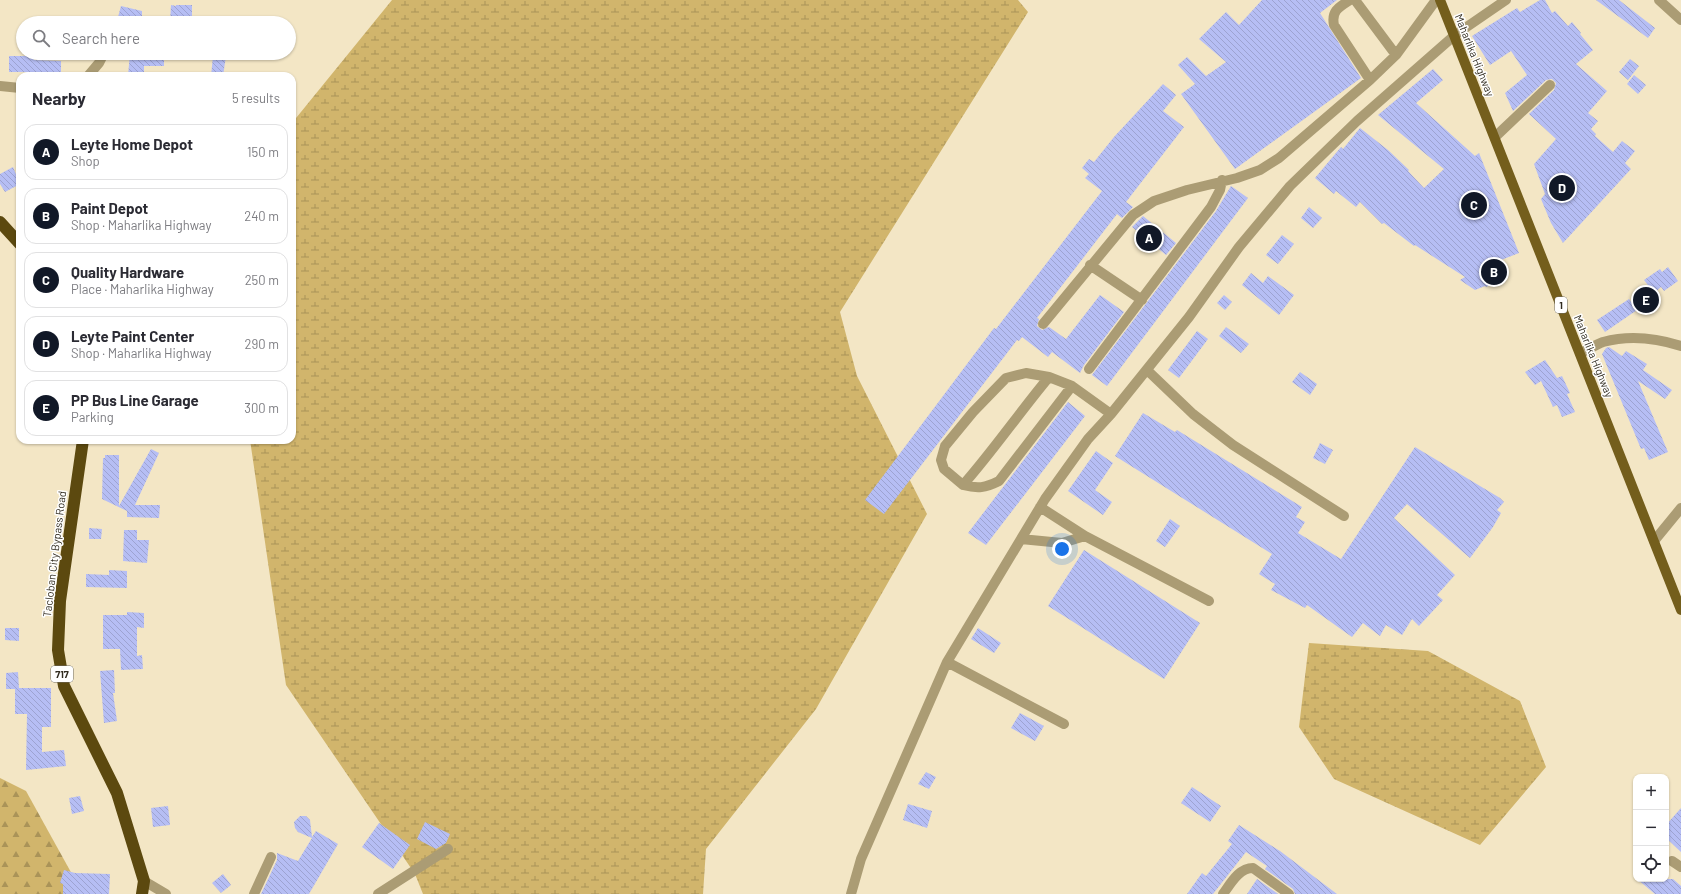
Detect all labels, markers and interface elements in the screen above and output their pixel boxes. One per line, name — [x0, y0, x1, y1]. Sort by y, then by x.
street label: Maharlika Highway — [1453, 12, 1497, 98]
search box — [16, 16, 296, 60]
icon: search — [30, 27, 52, 49]
text: Search here — [62, 29, 140, 47]
text: Nearby — [32, 88, 86, 108]
text: 5 results — [232, 90, 280, 106]
text: Leyte Home Depot — [71, 135, 193, 153]
text: A — [42, 144, 50, 160]
text: 150 m — [247, 144, 279, 160]
text: Shop — [71, 153, 100, 169]
pin: D — [1549, 173, 1575, 203]
pin: C — [1461, 190, 1487, 220]
text: Paint Depot — [71, 199, 148, 217]
text: B — [42, 208, 50, 224]
text: 240 m — [244, 208, 279, 224]
text: Shop · Maharlika Highway — [71, 217, 211, 233]
pin: A — [1136, 223, 1162, 253]
pin: B — [1481, 257, 1507, 287]
text: Quality Hardware — [71, 263, 184, 281]
text: C — [42, 272, 50, 288]
text: 250 m — [245, 272, 279, 288]
text: Place · Maharlika Highway — [71, 281, 214, 297]
pin: E — [1633, 285, 1659, 315]
road number: 1 — [1555, 297, 1567, 313]
street label: Maharlika Highway — [1572, 313, 1616, 399]
text: Leyte Paint Center — [71, 327, 194, 345]
text: D — [42, 336, 50, 352]
text: 290 m — [245, 336, 279, 352]
text: Shop · Maharlika Highway — [71, 345, 211, 361]
text: PP Bus Line Garage — [71, 391, 199, 409]
text: E — [42, 400, 50, 416]
text: 300 m — [244, 400, 279, 416]
text: Parking — [71, 409, 114, 425]
street label: Tacloban City Bypass Road — [40, 490, 68, 618]
your location — [1052, 539, 1072, 559]
road number: 717 — [51, 666, 73, 682]
map controls — [1633, 774, 1669, 882]
button: + — [1633, 774, 1669, 810]
button: − — [1633, 810, 1669, 846]
button: locate — [1633, 846, 1669, 882]

